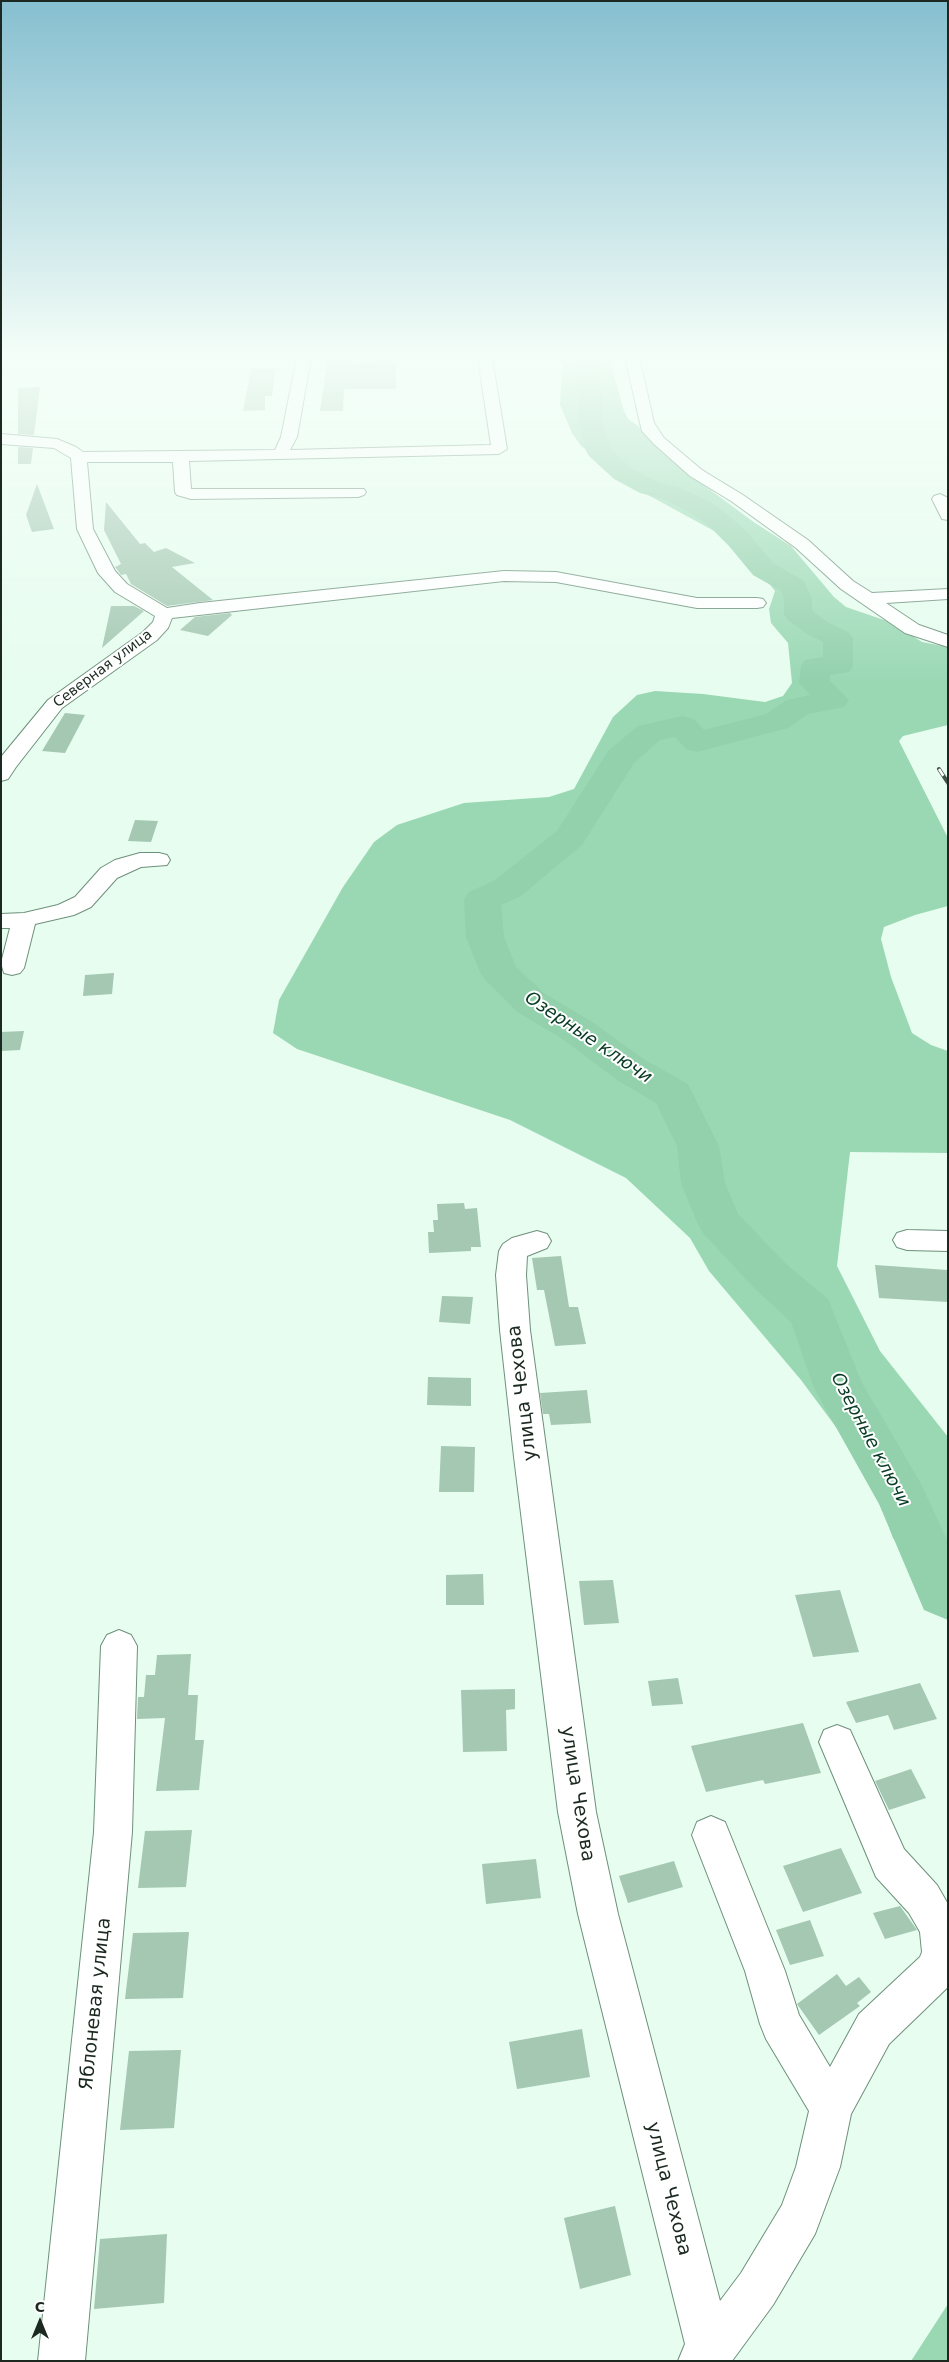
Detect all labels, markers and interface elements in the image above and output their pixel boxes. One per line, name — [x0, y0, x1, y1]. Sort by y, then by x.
street label: Северная улица — [50, 626, 156, 712]
water label: Озерные ключи — [520, 987, 656, 1089]
street label: улица Чехова — [503, 1324, 543, 1462]
water label: Озерные ключи — [826, 1369, 914, 1511]
street label: улица Чехова — [555, 1725, 599, 1863]
street label: Яблоневая улица — [76, 1917, 116, 2091]
street label: улица Чехова — [640, 2120, 696, 2258]
north arrow — [15, 2297, 65, 2347]
text: С — [35, 2299, 45, 2315]

